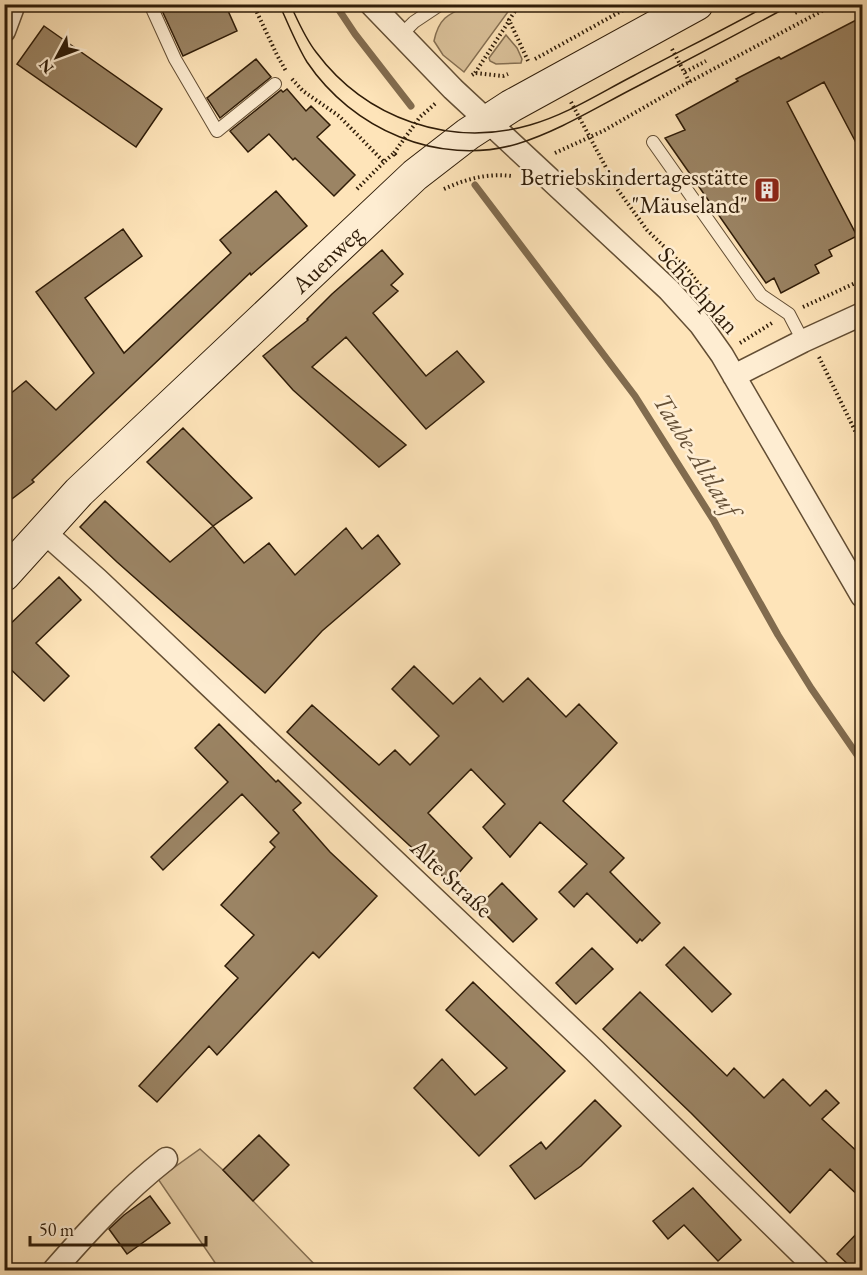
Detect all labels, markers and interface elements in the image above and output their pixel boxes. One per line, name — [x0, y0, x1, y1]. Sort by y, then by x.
north arrow — [27, 27, 87, 87]
text: N — [34, 55, 58, 78]
place label: Betriebskindertagesstätte "Mäuseland" — [520, 161, 748, 220]
building icon: Betriebskindertagesstätte "Mäuseland" — [752, 175, 782, 205]
street label: Auenweg — [284, 217, 369, 300]
street label: Schochplan — [652, 240, 747, 341]
water label: Taube-Altlauf — [646, 387, 751, 528]
street label: Alte Straße — [403, 831, 500, 924]
scale bar — [30, 1209, 206, 1247]
text: 50 m — [39, 1218, 74, 1241]

